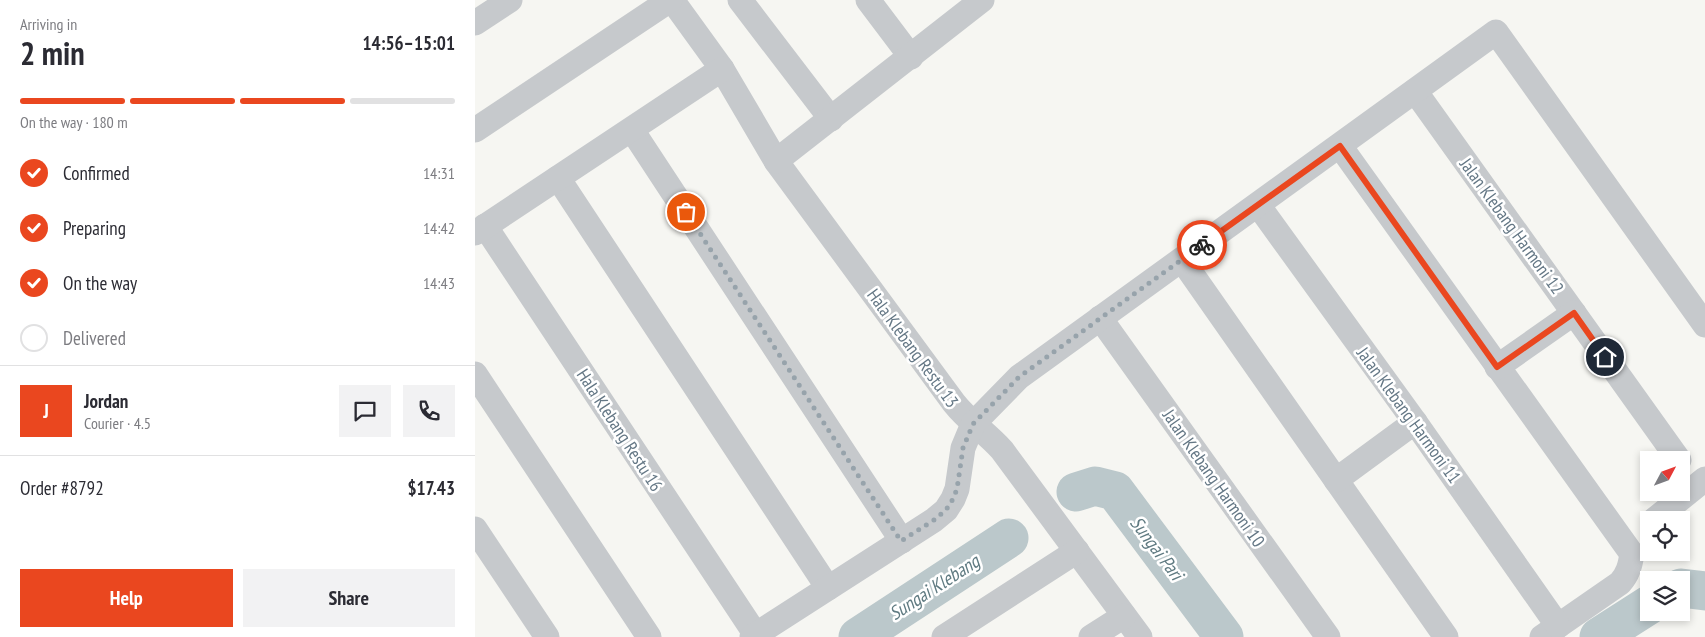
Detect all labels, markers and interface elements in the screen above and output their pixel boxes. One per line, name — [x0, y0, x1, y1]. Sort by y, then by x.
text: Arriving in — [20, 14, 77, 34]
text: 14:56–15:01 — [362, 31, 455, 55]
text: 2 min — [20, 32, 85, 74]
text: On the way · 180 m — [20, 112, 128, 132]
street label: Jalan Klebang Harmoni 12 — [1454, 153, 1569, 299]
icon: check — [20, 159, 48, 187]
text: Confirmed — [63, 161, 130, 185]
text: 14:31 — [423, 163, 455, 183]
pin — [665, 191, 707, 233]
icon: bag — [672, 198, 700, 226]
icon: check — [20, 214, 48, 242]
text: Preparing — [63, 216, 126, 240]
text: 14:42 — [423, 218, 455, 238]
courier — [1177, 220, 1227, 270]
icon: bike — [1188, 231, 1216, 259]
icon: check — [20, 269, 48, 297]
text: On the way — [63, 271, 137, 295]
text: 14:43 — [423, 273, 455, 293]
street label: Hala Klebang Restu 13 — [862, 284, 964, 412]
text: Delivered — [63, 326, 126, 350]
pin — [1584, 336, 1626, 378]
street label: Jalan Klebang Harmoni 11 — [1351, 342, 1466, 488]
icon: home — [1591, 343, 1619, 371]
street label: Hala Klebang Restu 16 — [572, 364, 668, 496]
button: chat — [339, 385, 391, 437]
button: phone — [403, 385, 455, 437]
text: Jordan — [84, 389, 128, 413]
text: J — [43, 399, 49, 423]
street label: Jalan Klebang Harmoni 10 — [1157, 404, 1270, 551]
text: Courier · 4.5 — [84, 413, 151, 433]
north arrow — [1640, 451, 1690, 501]
map controls — [1640, 451, 1690, 621]
text: Order #8792 — [20, 476, 104, 500]
text: $17.43 — [407, 476, 455, 500]
water label: Sungai Pari — [1125, 511, 1190, 587]
button: locate — [1640, 511, 1690, 561]
water label: Sungai Klebang — [884, 548, 985, 625]
button: Help — [20, 569, 233, 627]
button: Share — [243, 569, 455, 627]
button: layers — [1640, 571, 1690, 621]

